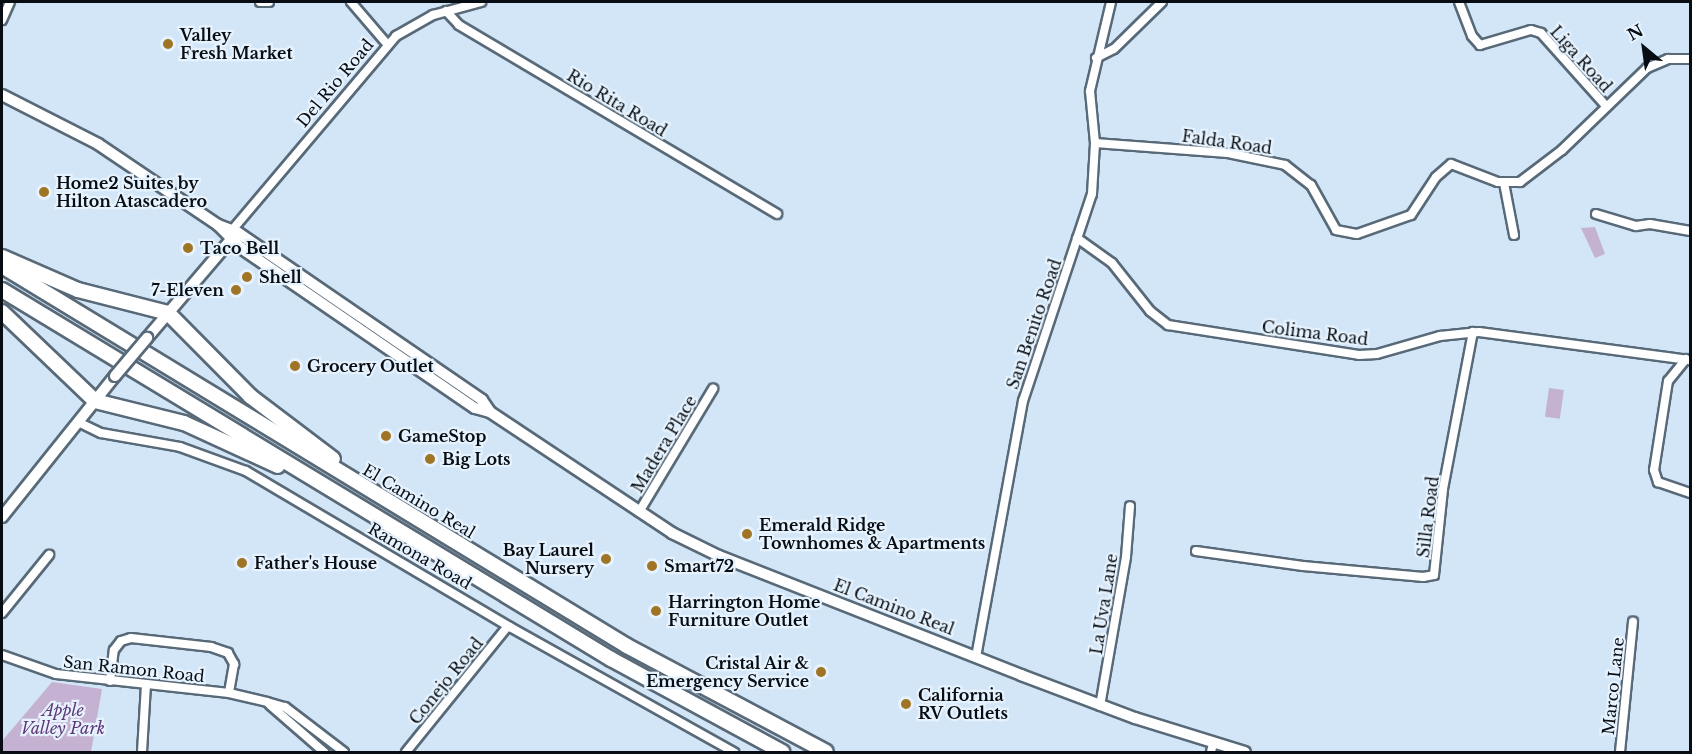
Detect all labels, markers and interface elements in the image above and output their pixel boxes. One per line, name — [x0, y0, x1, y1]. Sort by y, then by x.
north arrow — [1614, 18, 1674, 78]
text: N — [1624, 20, 1647, 45]
street label: Liga Road — [1546, 22, 1616, 96]
place label: Valley Fresh Market — [180, 25, 293, 63]
street label: Del Rio Road — [293, 35, 377, 131]
marker: Valley Fresh Market — [161, 37, 175, 51]
street label: Rio Rita Road — [564, 66, 670, 140]
street label: Falda Road — [1181, 126, 1273, 158]
place label: Home2 Suites by Hilton Atascadero — [56, 173, 208, 211]
marker: Home2 Suites by Hilton Atascadero — [37, 185, 51, 199]
place label: Taco Bell — [200, 238, 279, 258]
marker: Taco Bell — [181, 241, 195, 255]
street label: San Benito Road — [1003, 256, 1065, 392]
place label: Shell — [259, 267, 302, 287]
marker: Shell — [240, 270, 254, 284]
place label: 7-Eleven — [151, 280, 224, 300]
marker: 7-Eleven — [229, 283, 243, 297]
street label: Colima Road — [1261, 317, 1369, 349]
place label: Grocery Outlet — [307, 356, 434, 376]
marker: Grocery Outlet — [288, 359, 302, 373]
street label: Madera Place — [627, 392, 701, 496]
place label: GameStop — [398, 426, 487, 446]
marker: GameStop — [379, 429, 393, 443]
place label: Big Lots — [442, 449, 511, 469]
marker: Big Lots — [423, 452, 437, 466]
street label: El Camino Real — [359, 460, 479, 542]
street label: Silla Road — [1413, 475, 1443, 559]
place label: Emerald Ridge Townhomes & Apartments — [759, 515, 986, 553]
street label: Ramona Road — [365, 519, 475, 593]
marker: Emerald Ridge Townhomes & Apartments — [740, 527, 754, 541]
place label: Bay Laurel Nursery — [502, 540, 594, 578]
marker: Bay Laurel Nursery — [599, 552, 613, 566]
street label: La Uva Lane — [1087, 552, 1121, 656]
place label: Father's House — [254, 553, 377, 573]
marker: Father's House — [235, 556, 249, 570]
place label: Smart72 — [664, 556, 734, 576]
marker: Smart72 — [645, 559, 659, 573]
street label: El Camino Real — [831, 575, 957, 639]
place label: Harrington Home Furniture Outlet — [668, 592, 820, 630]
marker: Harrington Home Furniture Outlet — [649, 604, 663, 618]
street label: Conejo Road — [405, 634, 487, 728]
street label: Marco Lane — [1598, 636, 1628, 736]
street label: San Ramon Road — [62, 652, 206, 686]
place label: Cristal Air & Emergency Service — [645, 653, 809, 691]
marker: Cristal Air & Emergency Service — [814, 665, 828, 679]
place label: California RV Outlets — [918, 685, 1009, 723]
marker: California RV Outlets — [899, 697, 913, 711]
park label: Apple Valley Park — [21, 700, 105, 738]

